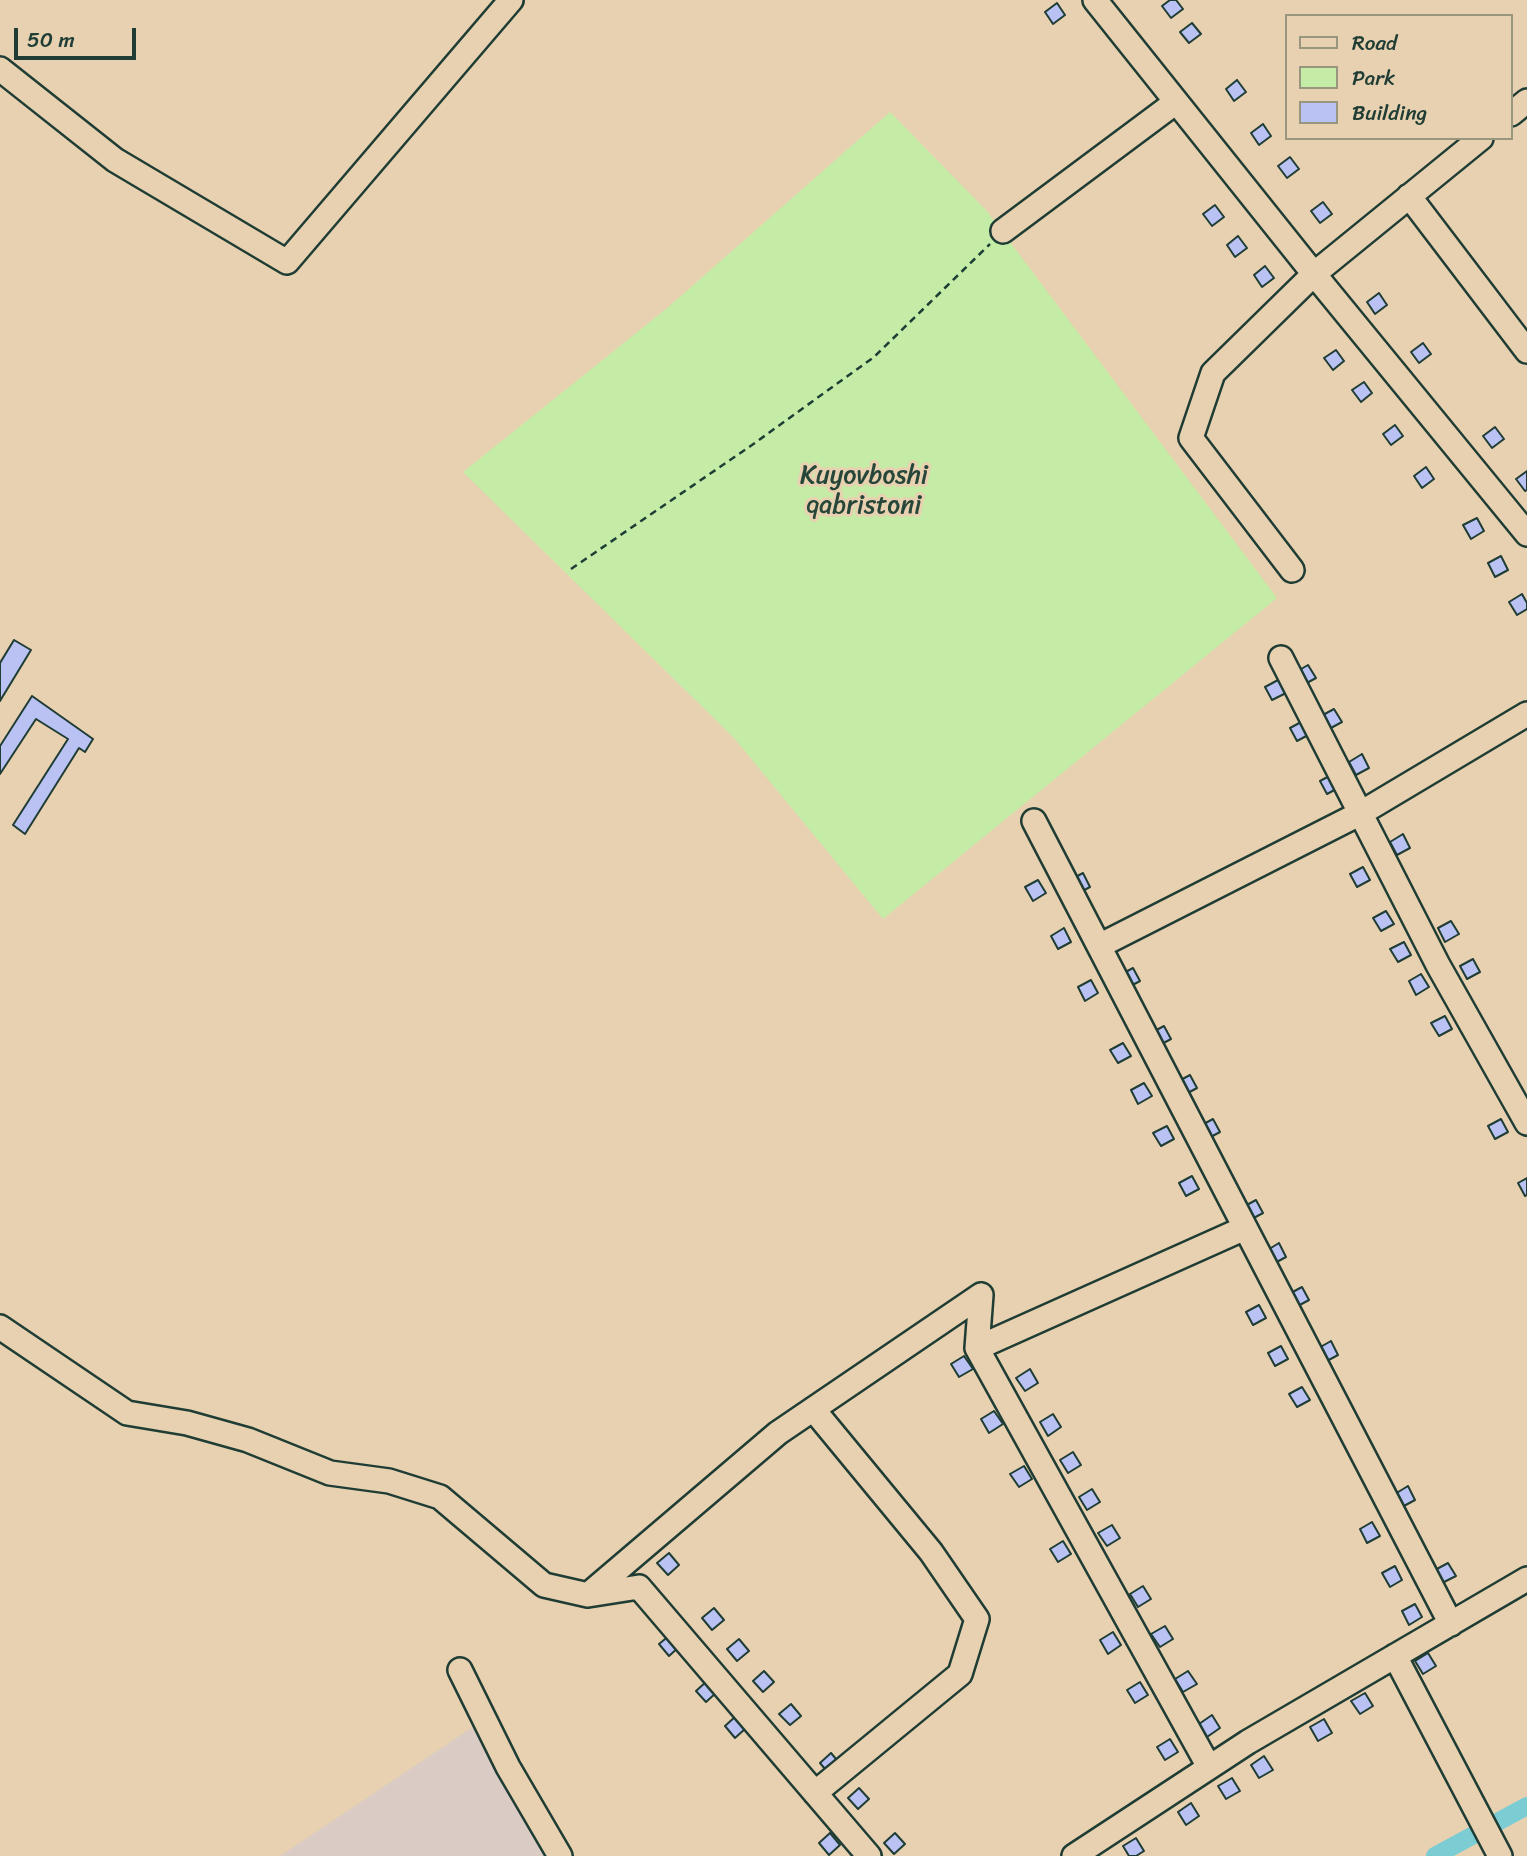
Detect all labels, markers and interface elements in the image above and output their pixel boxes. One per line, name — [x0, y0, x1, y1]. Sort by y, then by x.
scale bar — [18, 14, 140, 58]
legend — [1286, 14, 1513, 140]
text: 50 m — [27, 21, 75, 59]
text: Road — [1352, 24, 1397, 62]
text: Park — [1352, 59, 1395, 97]
text: Building — [1352, 94, 1427, 132]
park label: Kuyovboshi qabristoni — [800, 460, 928, 522]

